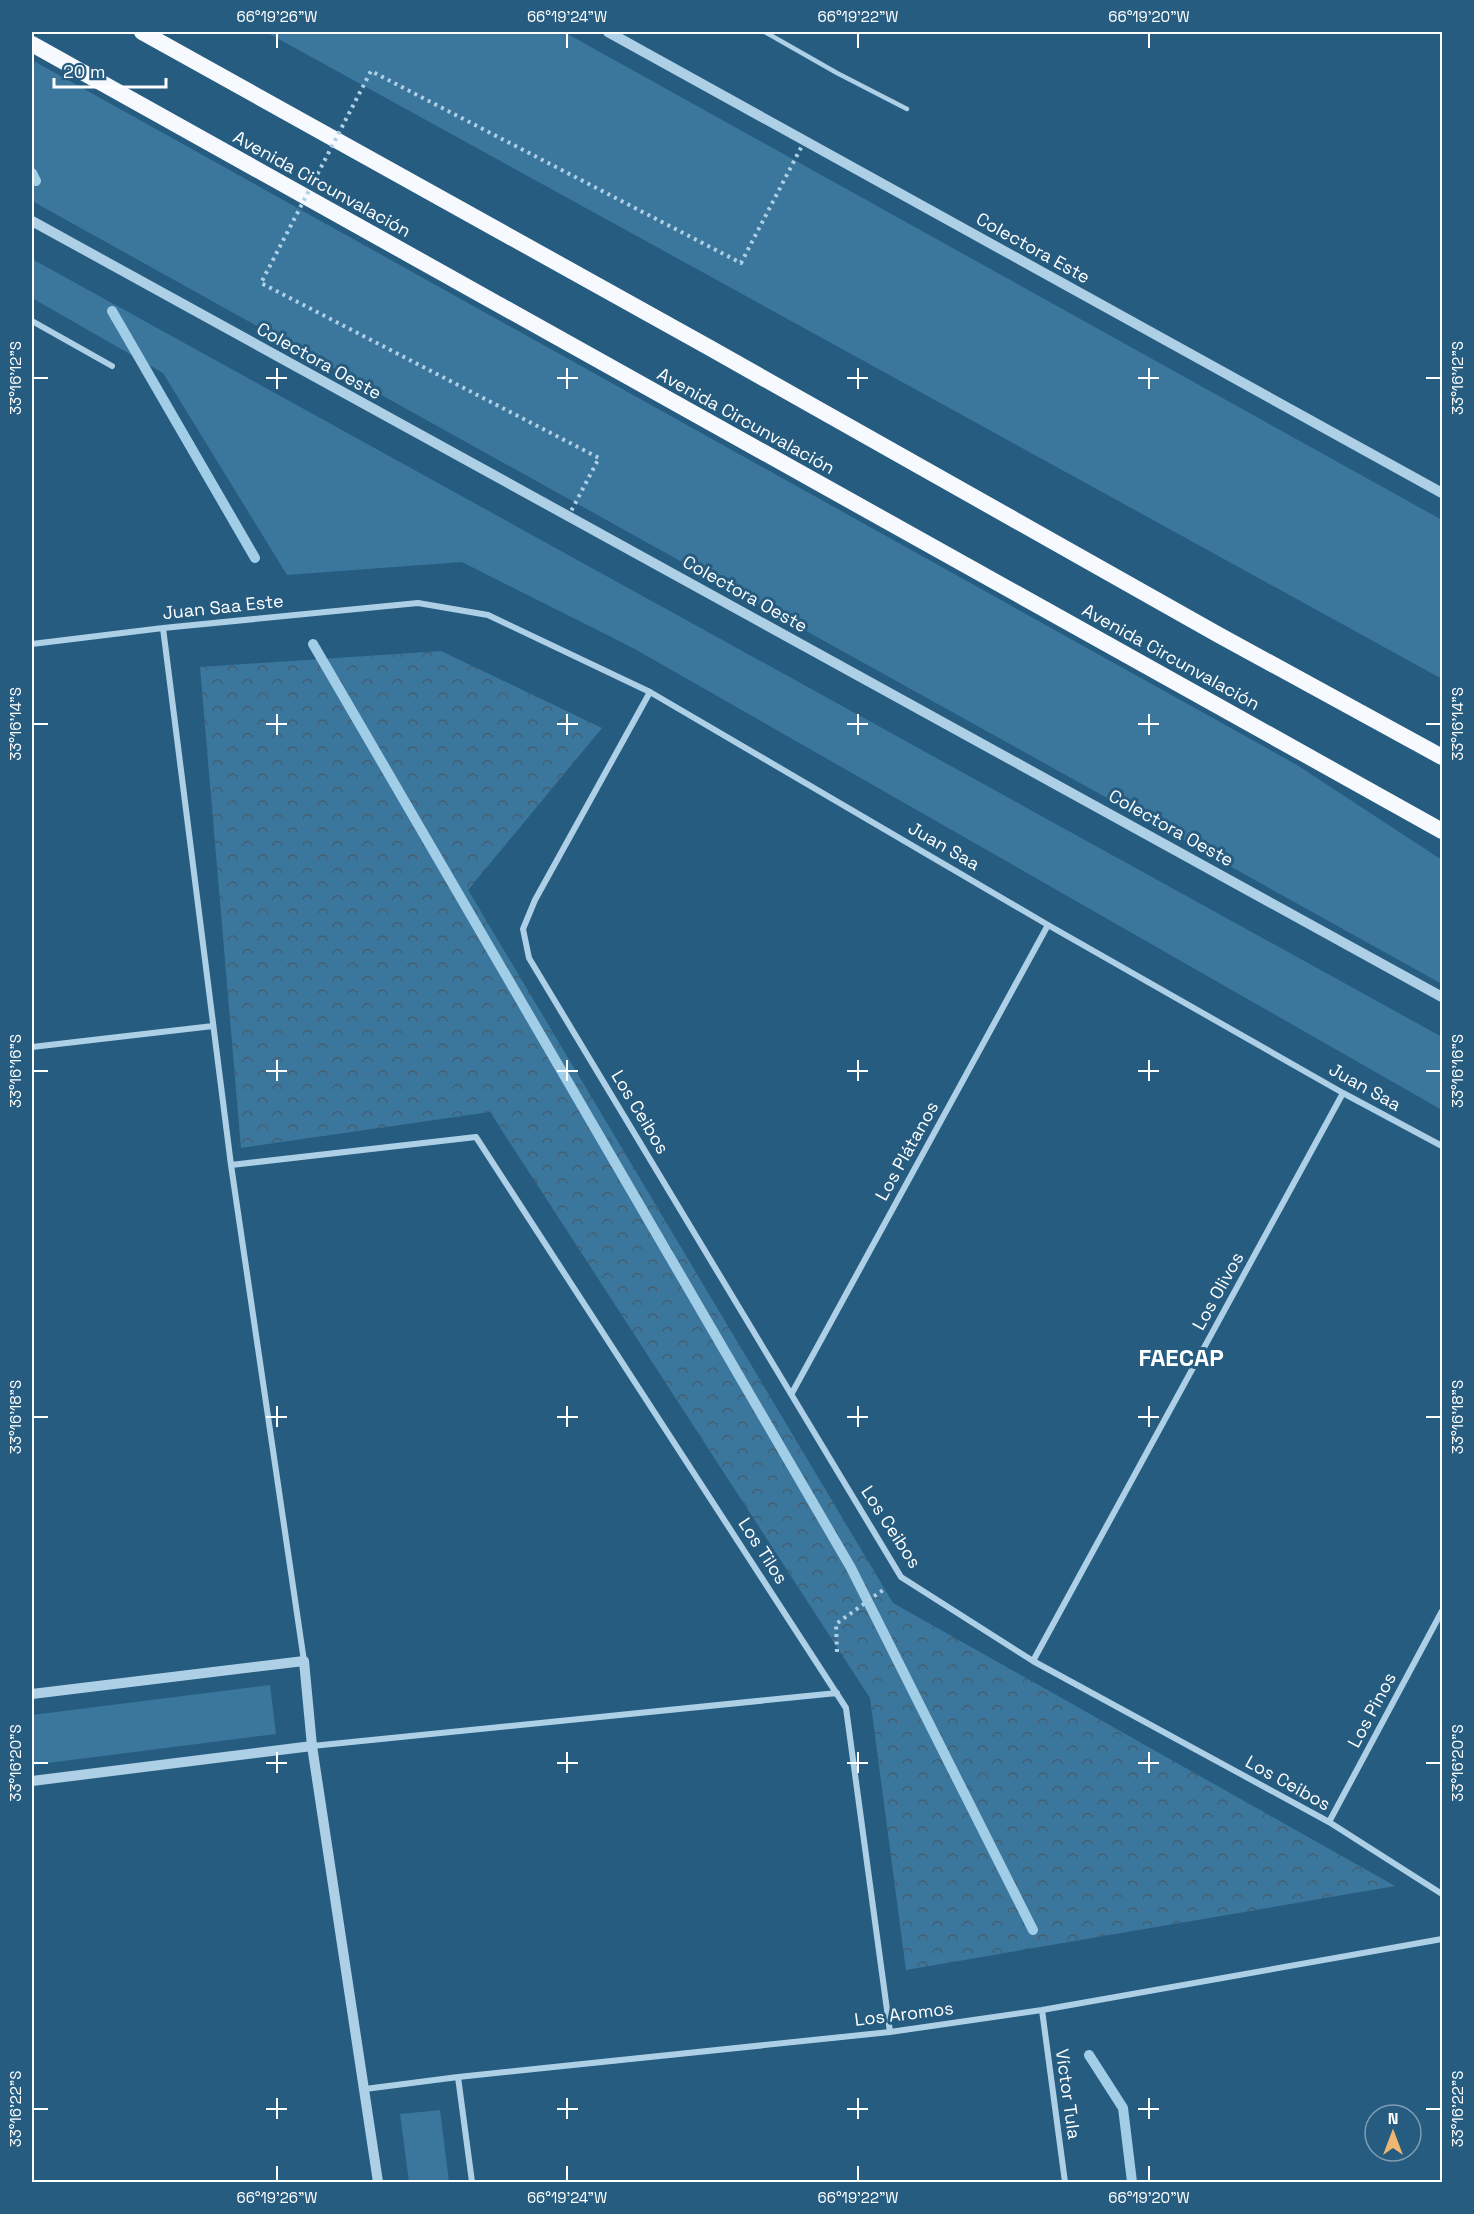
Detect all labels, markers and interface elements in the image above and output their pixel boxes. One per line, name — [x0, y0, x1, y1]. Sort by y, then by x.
text: 66°19'26"W — [236, 7, 318, 26]
text: 66°19'24"W — [527, 7, 607, 26]
text: 66°19'22"W — [818, 7, 898, 26]
text: 66°19'20"W — [1108, 7, 1190, 26]
scale bar — [54, 51, 166, 89]
text: 20 m — [63, 60, 106, 83]
street label: Avenida Circunvalación — [229, 125, 415, 242]
street label: Colectora Este — [972, 207, 1094, 288]
street label: Colectora Oeste — [253, 317, 386, 404]
text: 33°16'12"S — [6, 341, 25, 415]
text: 33°16'12"S — [1448, 341, 1467, 415]
street label: Avenida Circunvalación — [653, 362, 839, 479]
street label: Colectora Oeste — [679, 550, 812, 637]
street label: Juan Saa Este — [161, 589, 285, 624]
street label: Avenida Circunvalación — [1078, 598, 1264, 715]
text: 33°16'14"S — [6, 687, 25, 761]
text: 33°16'14"S — [1448, 687, 1467, 761]
street label: Colectora Oeste — [1105, 784, 1238, 871]
street label: Juan Saa — [904, 816, 984, 875]
text: 33°16'16"S — [6, 1034, 25, 1108]
text: 33°16'16"S — [1448, 1034, 1467, 1108]
street label: Juan Saa — [1325, 1057, 1405, 1116]
street label: Los Ceibos — [606, 1066, 674, 1158]
street label: Los Plátanos — [870, 1097, 943, 1205]
street label: Los Olivos — [1187, 1248, 1248, 1334]
district label: FAECAP — [1138, 1342, 1224, 1373]
text: 33°16'18"S — [6, 1380, 25, 1454]
text: 33°16'18"S — [1448, 1380, 1467, 1454]
street label: Los Ceibos — [856, 1481, 927, 1572]
street label: Los Tilos — [734, 1513, 793, 1588]
street label: Los Pinos — [1342, 1668, 1401, 1751]
text: 33°16'20"S — [6, 1724, 25, 1802]
text: 33°16'20"S — [1448, 1724, 1467, 1802]
street label: Los Ceibos — [1242, 1750, 1335, 1815]
street label: Los Aromos — [853, 1996, 955, 2031]
street label: Víctor Tula — [1051, 2047, 1086, 2141]
text: 33°16'22"S — [6, 2071, 25, 2147]
text: 33°16'22"S — [1448, 2071, 1467, 2147]
north arrow — [1363, 2103, 1423, 2163]
text: N — [1388, 2108, 1398, 2129]
text: 66°19'26"W — [236, 2188, 318, 2207]
text: 66°19'24"W — [527, 2188, 607, 2207]
text: 66°19'22"W — [818, 2188, 898, 2207]
text: 66°19'20"W — [1108, 2188, 1190, 2207]

